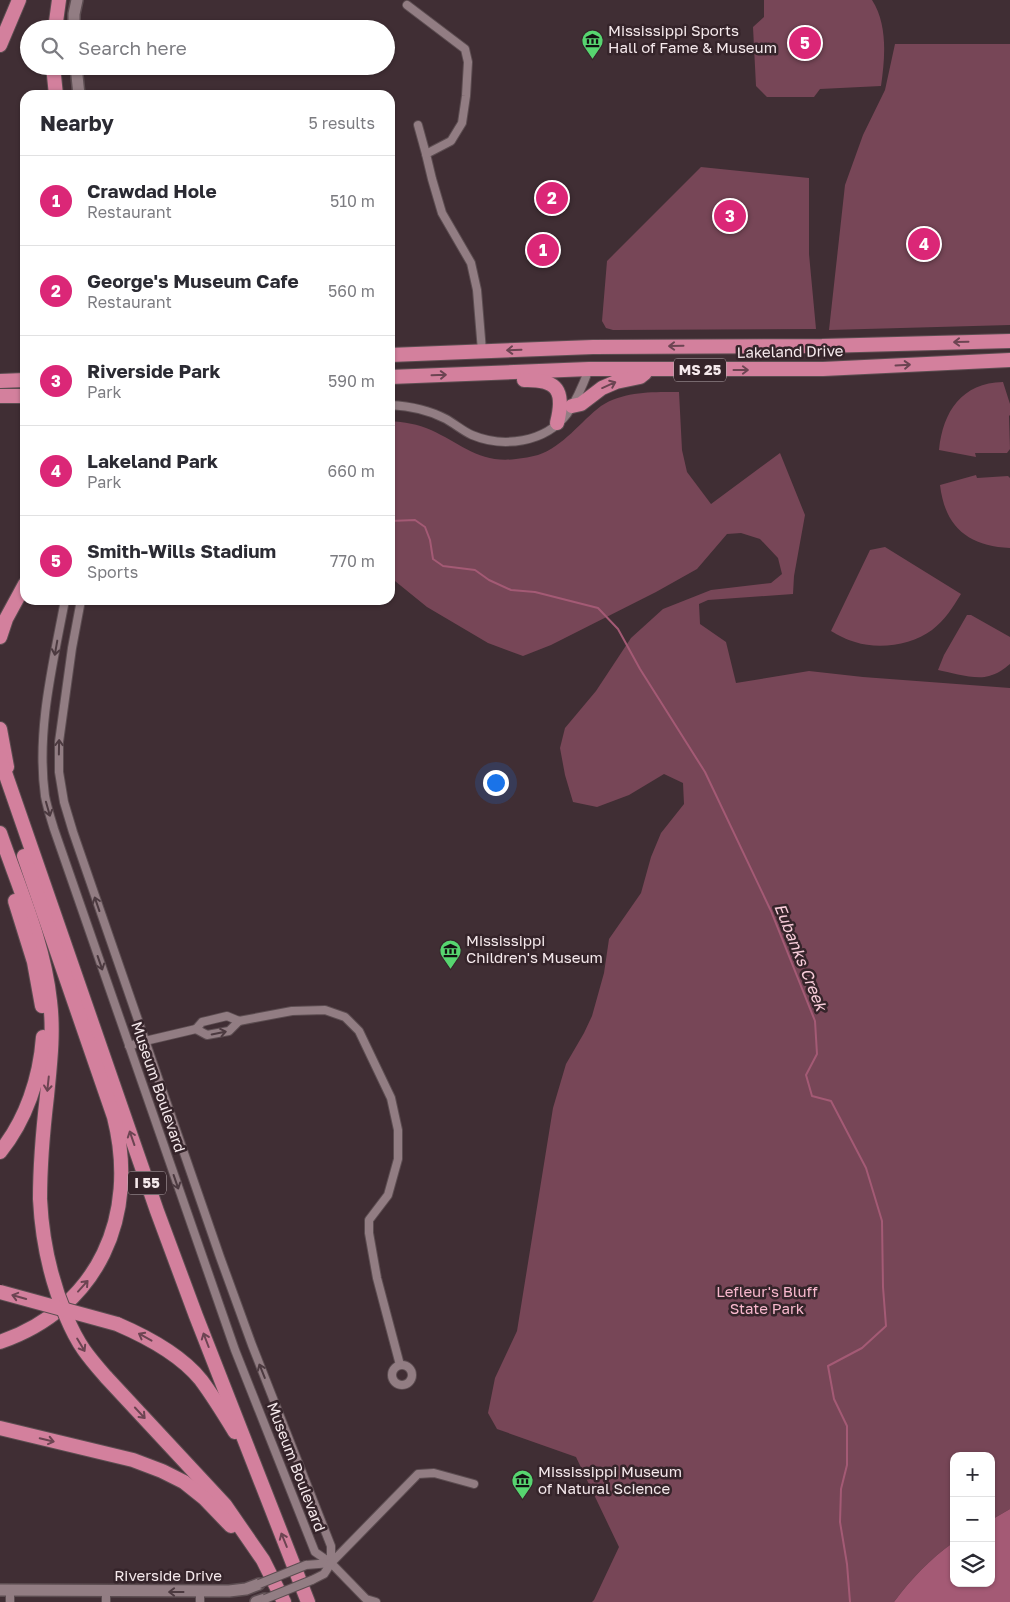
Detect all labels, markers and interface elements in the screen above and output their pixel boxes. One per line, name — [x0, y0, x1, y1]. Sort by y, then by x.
search box — [20, 20, 395, 75]
place label: Mississippi Sports Hall of Fame & Museum — [608, 21, 777, 56]
pin: 5 — [789, 24, 821, 62]
museum icon: Mississippi Sports Hall of Fame & Museum — [580, 28, 604, 59]
icon: search — [38, 34, 66, 62]
text: Search here — [78, 36, 187, 59]
text: Nearby — [40, 110, 114, 136]
text: 5 results — [309, 113, 375, 133]
text: Crawdad Hole — [87, 179, 217, 202]
pin: 2 — [536, 179, 568, 217]
text: 1 — [52, 191, 60, 211]
text: 510 m — [330, 191, 375, 211]
pin: 3 — [714, 197, 746, 235]
text: Restaurant — [87, 202, 172, 222]
pin: 4 — [908, 225, 940, 263]
pin: 1 — [527, 231, 559, 269]
text: George's Museum Cafe — [87, 269, 299, 292]
text: 2 — [51, 281, 61, 301]
text: 560 m — [328, 281, 375, 301]
text: Restaurant — [87, 292, 172, 312]
one-way arrow — [954, 337, 970, 346]
one-way arrow — [669, 341, 685, 351]
street label: Lakeland Drive — [736, 341, 844, 361]
one-way arrow — [506, 345, 522, 355]
road number: MS 25 — [674, 358, 726, 382]
text: Riverside Park — [87, 359, 220, 382]
one-way arrow — [895, 360, 911, 369]
one-way arrow — [732, 365, 749, 375]
text: 3 — [51, 371, 61, 391]
text: 590 m — [328, 371, 375, 391]
one-way arrow — [430, 371, 446, 380]
one-way arrow — [601, 380, 616, 390]
text: Park — [87, 382, 122, 402]
text: Lakeland Park — [87, 449, 218, 472]
text: 4 — [51, 461, 61, 481]
text: 660 m — [328, 461, 375, 481]
text: Park — [87, 472, 122, 492]
text: Smith-Wills Stadium — [87, 539, 276, 562]
text: 5 — [51, 551, 61, 571]
text: 770 m — [330, 551, 375, 571]
text: Sports — [87, 562, 138, 582]
one-way arrow — [51, 640, 61, 656]
one-way arrow — [54, 739, 64, 756]
your location — [483, 770, 509, 796]
one-way arrow — [44, 800, 54, 816]
one-way arrow — [92, 896, 102, 912]
water label: Eubanks Creek — [770, 900, 832, 1016]
place label: Mississippi Children's Museum — [466, 931, 603, 966]
museum icon: Mississippi Children's Museum — [438, 938, 462, 969]
one-way arrow — [96, 954, 106, 970]
street label: Museum Boulevard — [128, 1019, 190, 1154]
one-way arrow — [210, 1027, 226, 1037]
one-way arrow — [43, 1076, 53, 1092]
one-way arrow — [127, 1131, 136, 1146]
road number: I 55 — [128, 1172, 166, 1194]
one-way arrow — [172, 1174, 181, 1190]
one-way arrow — [77, 1279, 88, 1292]
park label: Lefleur's Bluff State Park — [716, 1282, 818, 1317]
one-way arrow — [12, 1292, 28, 1301]
one-way arrow — [138, 1332, 152, 1342]
one-way arrow — [200, 1333, 210, 1348]
one-way arrow — [77, 1338, 87, 1352]
one-way arrow — [257, 1363, 266, 1379]
street label: Museum Boulevard — [264, 1399, 330, 1534]
one-way arrow — [134, 1407, 145, 1420]
one-way arrow — [39, 1436, 55, 1445]
map controls — [950, 1452, 995, 1587]
button: + — [950, 1452, 995, 1497]
place label: Mississippi Museum of Natural Science — [538, 1462, 682, 1497]
museum icon: Mississippi Museum of Natural Science — [510, 1469, 534, 1500]
button: − — [950, 1497, 995, 1542]
one-way arrow — [279, 1533, 288, 1548]
button: layers — [950, 1542, 995, 1587]
street label: Riverside Drive — [114, 1566, 222, 1584]
one-way arrow — [169, 1587, 185, 1597]

